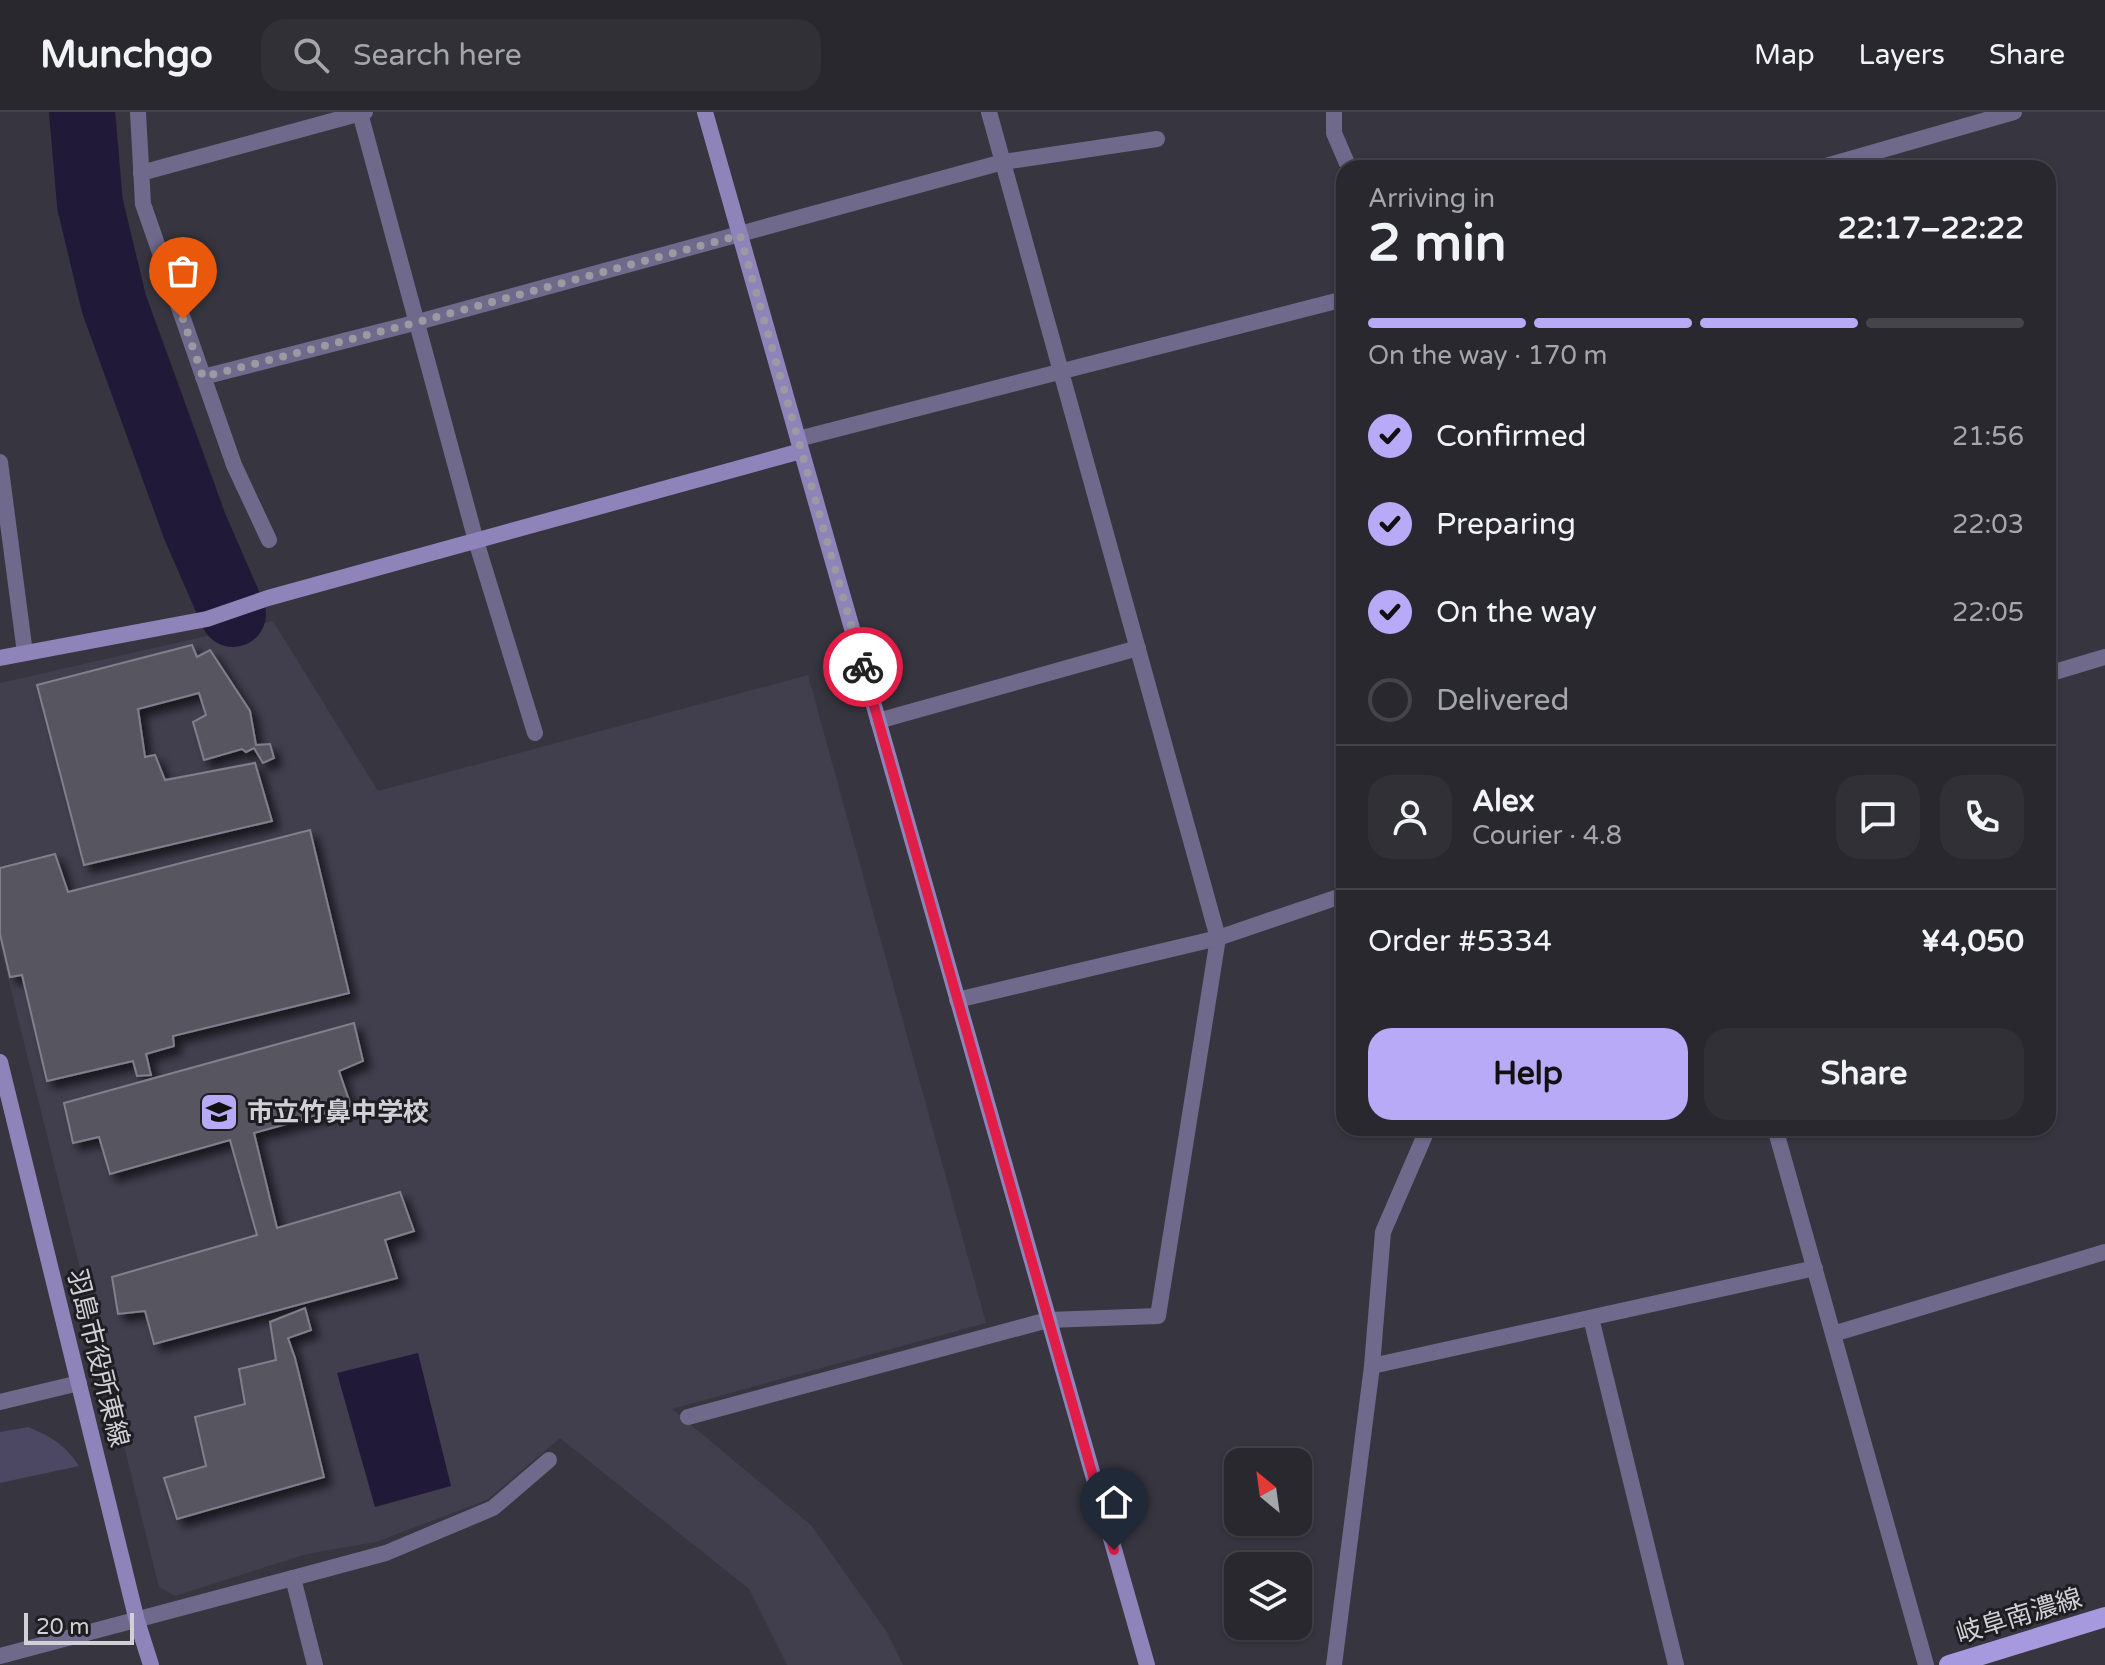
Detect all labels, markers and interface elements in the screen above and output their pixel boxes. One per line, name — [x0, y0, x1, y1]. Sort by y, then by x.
search box — [261, 19, 821, 91]
text: Munchgo — [40, 32, 213, 78]
icon: search — [289, 33, 333, 77]
text: Search here — [353, 37, 522, 74]
text: Map — [1754, 38, 1815, 72]
text: Layers — [1859, 38, 1945, 72]
text: Share — [1989, 38, 2065, 72]
text: Arriving in — [1368, 183, 1495, 214]
text: 22:17–22:22 — [1838, 210, 2024, 247]
text: 2 min — [1368, 212, 1507, 275]
pin — [149, 237, 217, 319]
icon: bag — [161, 249, 205, 293]
text: On the way · 170 m — [1368, 340, 1607, 371]
icon: check — [1368, 414, 1412, 458]
text: Confirmed — [1436, 418, 1587, 455]
text: 21:56 — [1952, 421, 2024, 452]
icon: check — [1368, 502, 1412, 546]
text: Preparing — [1436, 506, 1576, 543]
text: 22:03 — [1952, 509, 2024, 540]
icon: check — [1368, 590, 1412, 634]
text: On the way — [1436, 594, 1597, 631]
text: 22:05 — [1952, 597, 2024, 628]
courier — [823, 627, 903, 707]
icon: bike — [841, 645, 885, 689]
text: Delivered — [1436, 682, 1570, 719]
button: person — [1368, 775, 1452, 859]
button: chat — [1836, 775, 1920, 859]
button: phone — [1940, 775, 2024, 859]
text: Alex — [1472, 783, 1535, 820]
text: Courier · 4.8 — [1472, 820, 1622, 851]
text: Order #5334 — [1368, 923, 1552, 960]
text: ¥4,050 — [1921, 923, 2024, 960]
button: Help — [1368, 1028, 1688, 1120]
button: Share — [1704, 1028, 2024, 1120]
school or university icon: 市立竹鼻中学校 — [198, 1091, 240, 1133]
place label: 市立竹鼻中学校 — [247, 1097, 429, 1128]
street label: 羽島市役所東線 — [61, 1266, 135, 1450]
north arrow — [1224, 1448, 1312, 1536]
map controls — [1224, 1448, 1312, 1640]
pin — [1080, 1468, 1148, 1550]
icon: home — [1092, 1480, 1136, 1524]
button: layers — [1224, 1552, 1312, 1640]
street label: 岐阜南濃線 — [1952, 1582, 2086, 1650]
scale bar — [24, 1609, 134, 1645]
text: 20 m — [36, 1614, 90, 1640]

